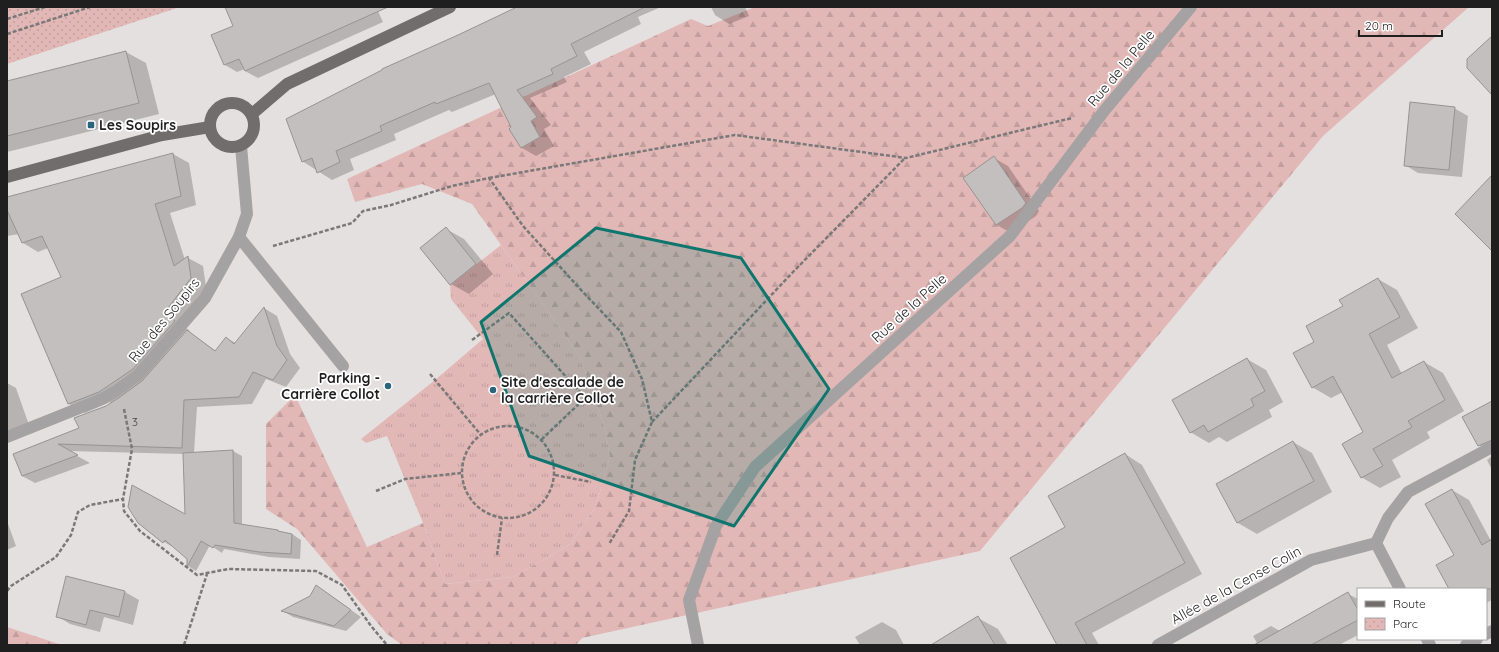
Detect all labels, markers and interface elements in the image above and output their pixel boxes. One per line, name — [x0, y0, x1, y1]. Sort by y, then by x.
scale bar — [1359, 12, 1442, 38]
text: 20 m — [1365, 18, 1393, 33]
street label: Rue de la Pelle — [1084, 26, 1158, 110]
place label: Les Soupirs — [99, 116, 176, 134]
marker: Les Soupirs — [86, 120, 96, 130]
street label: Rue de la Pelle — [868, 269, 950, 346]
street label: Rue des Soupirs — [124, 274, 204, 366]
place label: Parking - Carrière Collot — [281, 369, 380, 403]
place label: Site d'escalade de la carrière Collot — [501, 373, 624, 407]
marker: Parking - Carrière Collot — [383, 381, 393, 391]
marker: Site d'escalade de la carrière Collot — [488, 385, 498, 395]
house number: 3 — [132, 414, 138, 429]
street label: Allée de la Cense Colin — [1168, 542, 1304, 628]
legend — [1357, 588, 1487, 640]
text: Route — [1393, 596, 1426, 611]
text: Parc — [1393, 616, 1418, 631]

